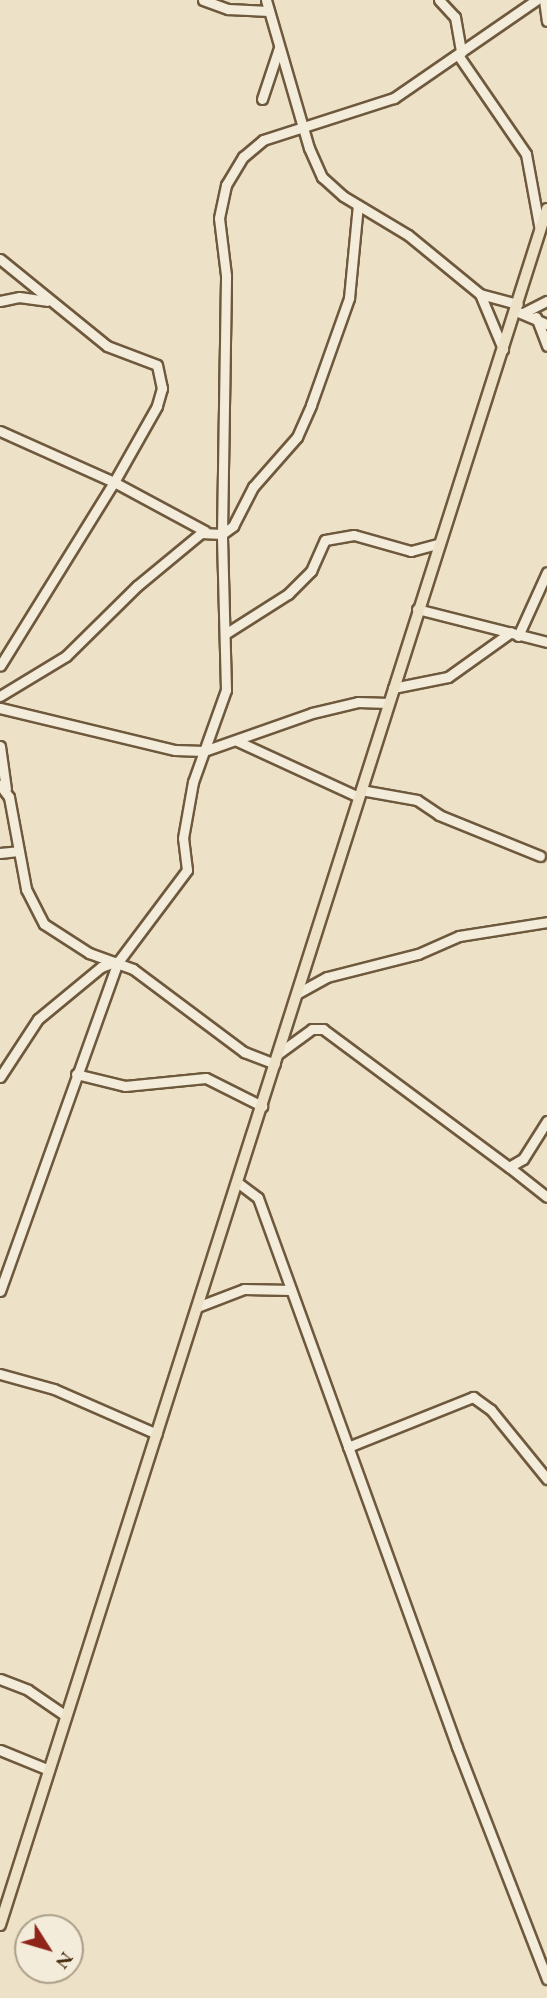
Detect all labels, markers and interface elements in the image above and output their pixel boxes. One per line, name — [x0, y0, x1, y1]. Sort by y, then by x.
north arrow — [14, 1914, 84, 1984]
text: N — [50, 1947, 79, 1974]

